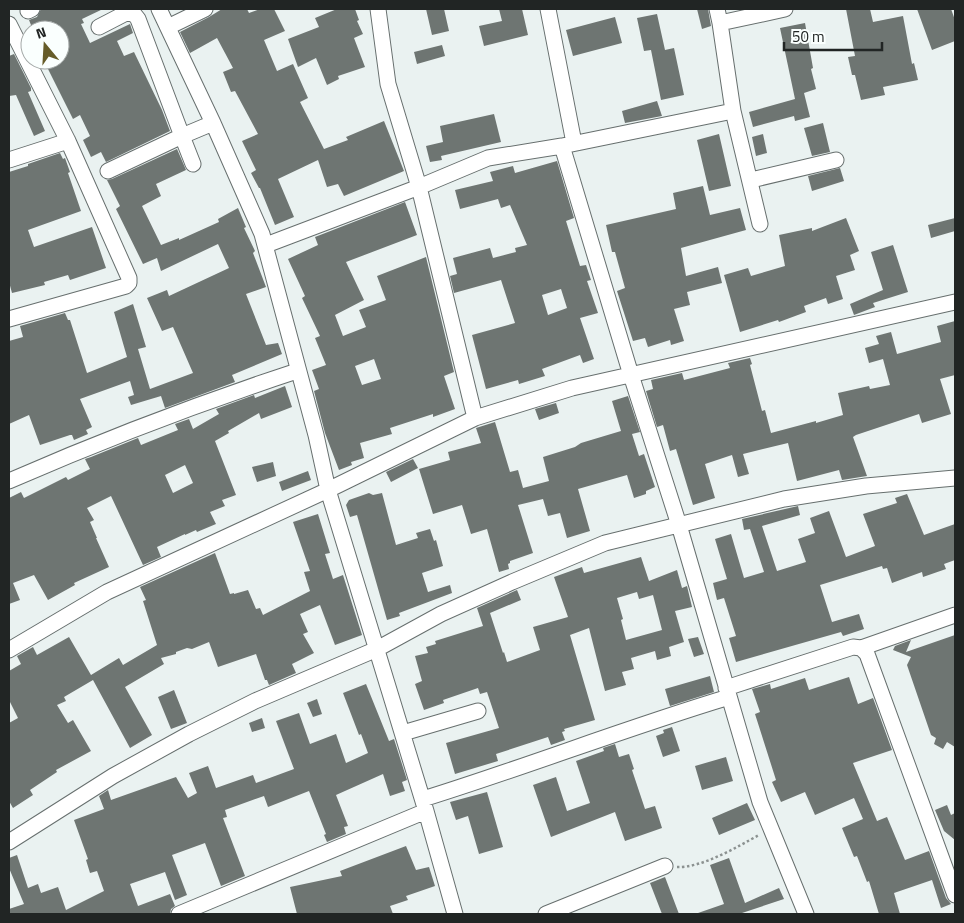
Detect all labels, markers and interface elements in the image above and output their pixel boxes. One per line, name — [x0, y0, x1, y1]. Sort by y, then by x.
north arrow — [20, 20, 70, 70]
scale bar — [784, 20, 882, 52]
text: N — [33, 21, 49, 44]
text: 50 m — [792, 25, 825, 48]

